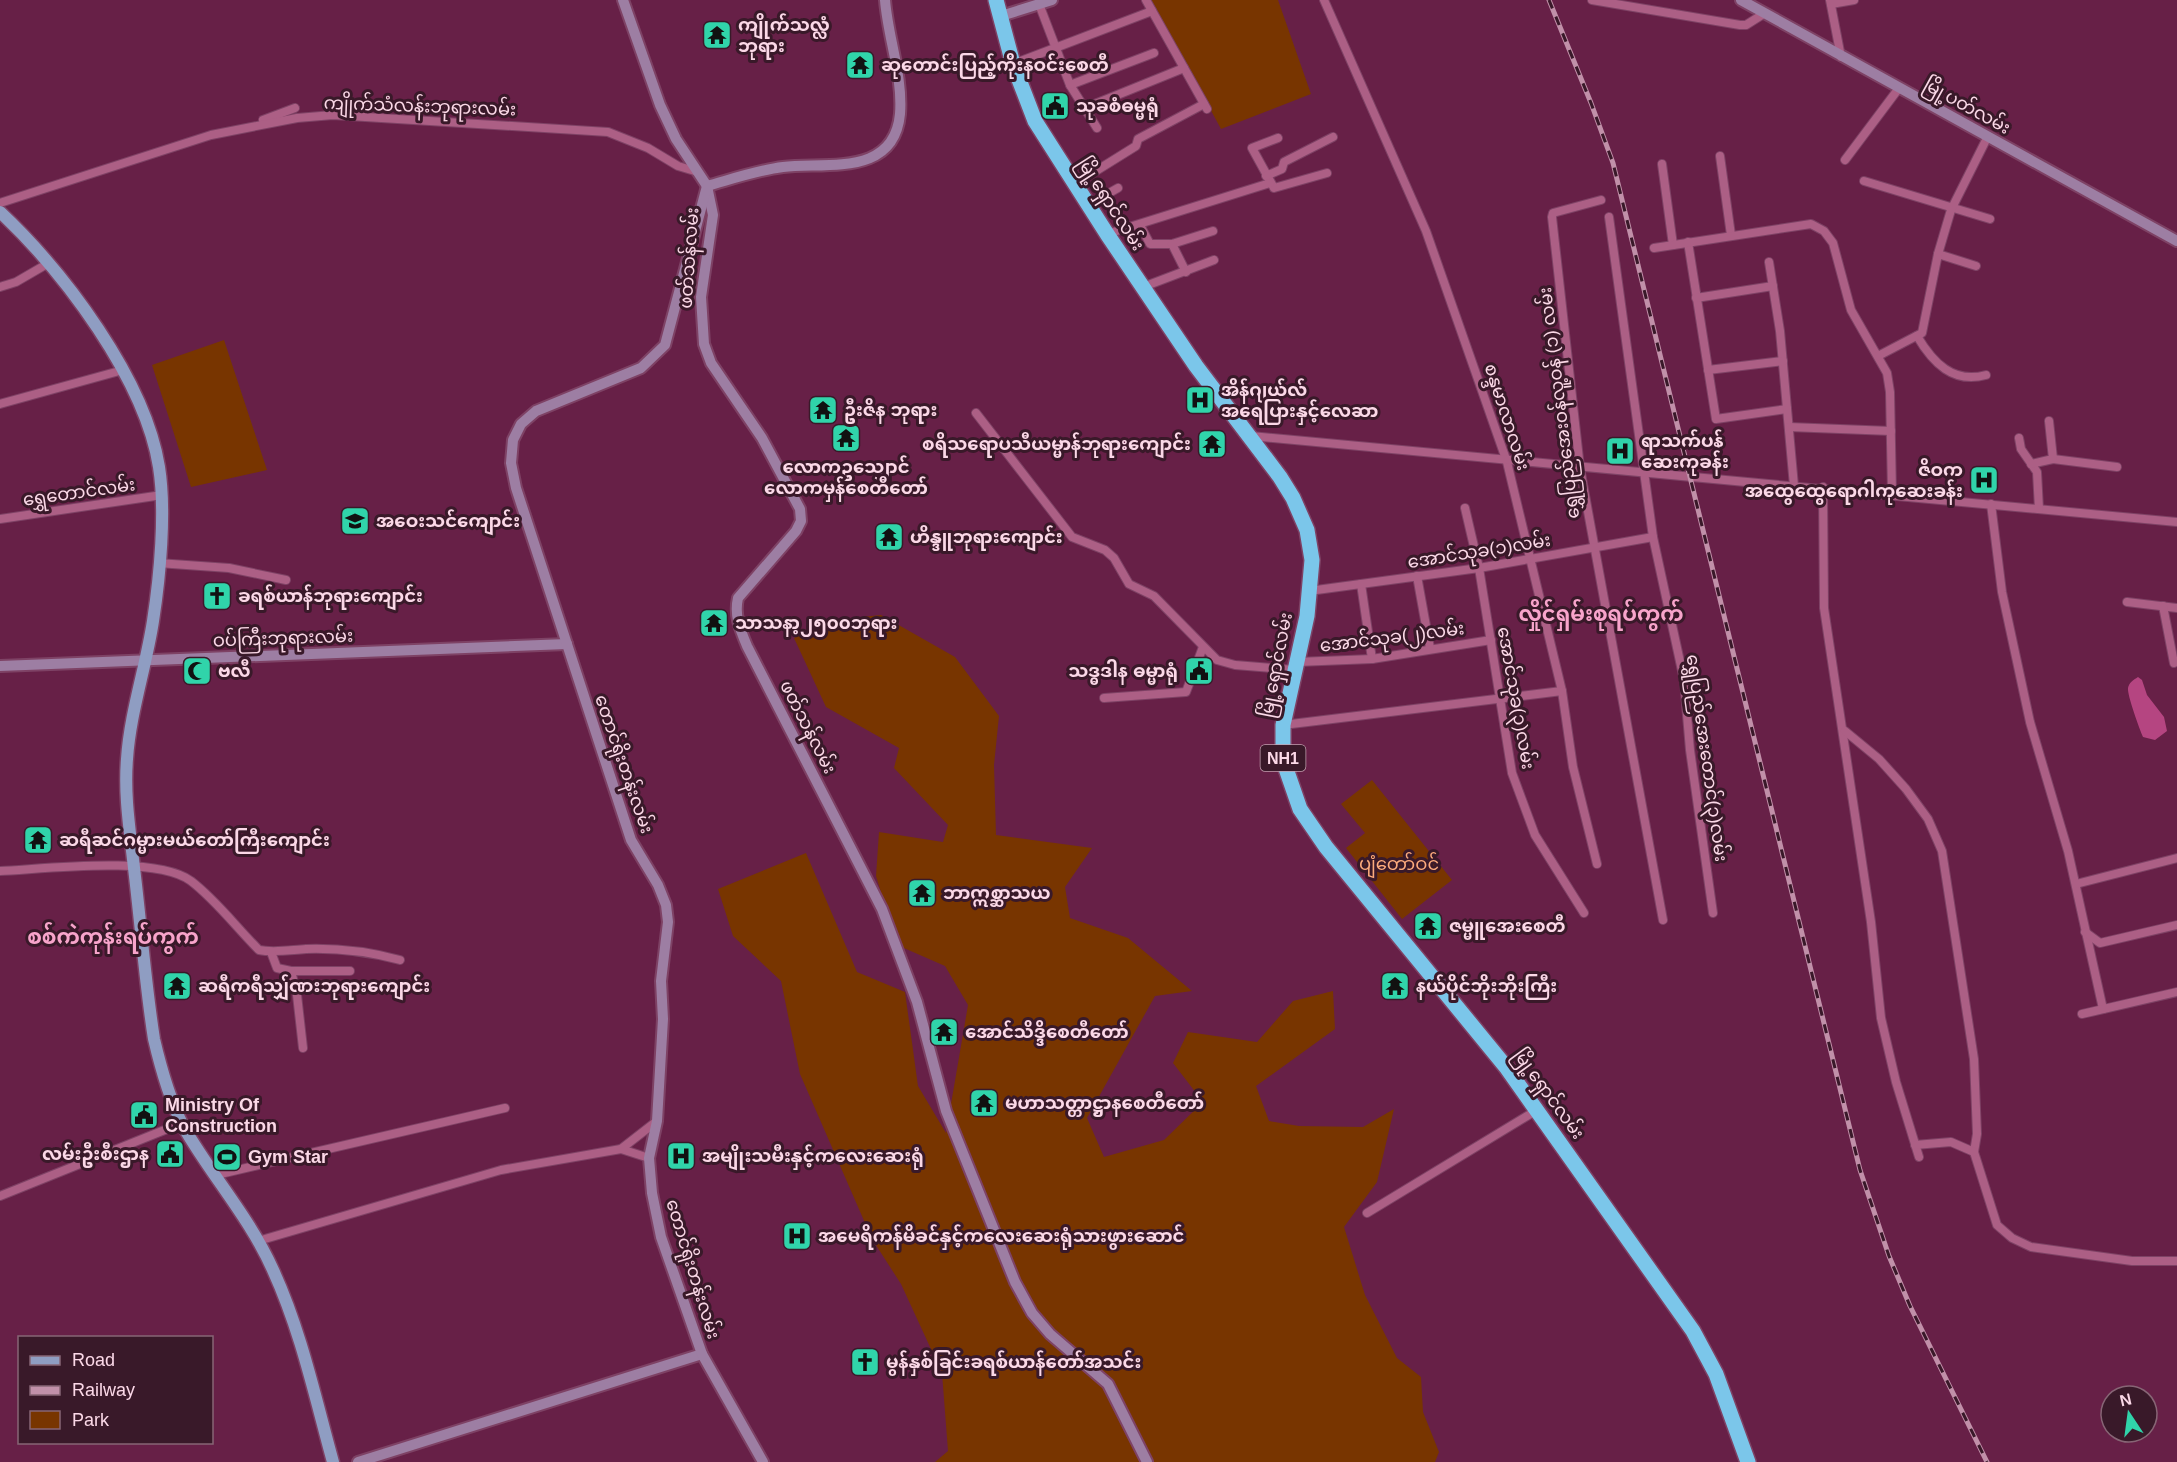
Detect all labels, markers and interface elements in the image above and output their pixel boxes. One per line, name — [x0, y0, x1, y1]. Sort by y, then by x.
place label: ကျိုက်သလ္လံ ဘုရား — [738, 13, 830, 60]
temple icon: ကျိုက်သလ္လံ ဘုရား — [701, 19, 733, 51]
temple icon: ဆုတောင်းပြည့်ကိုးနဝင်းစေတီ — [844, 49, 876, 81]
place label: ဆုတောင်းပြည့်ကိုးနဝင်းစေတီ — [881, 53, 1109, 79]
street label: မြို့ပတ်လမ်း — [1918, 71, 2016, 142]
street label: ကျိုက်သံလန်းဘုရားလမ်း — [323, 89, 517, 124]
public building icon: သုခစံဓမ္မရုံ — [1039, 90, 1071, 122]
place label: သုခစံဓမ္မရုံ — [1076, 96, 1159, 120]
street label: မြို့ရှောင်လမ်း — [1069, 152, 1152, 257]
street label: ဖတ်သန်လမ်း — [672, 206, 708, 310]
street label: ရွှေပြည်အေးဝန်လူ့ဝန် (၁) လမ်း — [1532, 285, 1588, 520]
street label: စန္ဒမာလာလမ်း — [1475, 360, 1537, 475]
place label: အိန်ဂျယ်လ် အရေပြားနှင့်လေဆာ — [1221, 378, 1378, 425]
hospital icon: အိန်ဂျယ်လ် အရေပြားနှင့်လေဆာ — [1184, 384, 1216, 416]
temple icon: ဦးဇိန ဘုရား — [807, 394, 839, 426]
place label: ဦးဇိန ဘုရား — [844, 398, 937, 424]
temple icon: လောကဥသျှောင် လောကမှန်စေတီတော် — [830, 422, 862, 454]
temple icon: စရိသရောပသီယမ္မာန်ဘုရားကျောင်း — [1196, 428, 1228, 460]
place label: ရာသက်ပန် ဆေးကုခန်း — [1641, 429, 1729, 476]
place label: စရိသရောပသီယမ္မာန်ဘုရားကျောင်း — [922, 432, 1191, 459]
hospital icon: ရာသက်ပန် ဆေးကုခန်း — [1604, 435, 1636, 467]
place label: လောကဥသျှောင် လောကမှန်စေတီတော် — [764, 455, 928, 502]
place label: ဇိဝက အထွေထွေရောဂါကုဆေးခန်း — [1745, 458, 1963, 505]
hospital icon: ဇိဝက အထွေထွေရောဂါကုဆေးခန်း — [1968, 464, 2000, 496]
street label: ရွှေတောင်လမ်း — [21, 471, 137, 515]
school or university icon: အဝေးသင်ကျောင်း — [339, 505, 371, 537]
place label: အဝေးသင်ကျောင်း — [376, 509, 520, 536]
temple icon: ဟိန္ဒူဘုရားကျောင်း — [873, 521, 905, 553]
place label: ဟိန္ဒူဘုရားကျောင်း — [910, 525, 1063, 552]
street label: အောင်သုခ(၁)လမ်း — [1406, 527, 1553, 577]
church icon: ခရစ်ယာန်ဘုရားကျောင်း — [201, 580, 233, 612]
place label: ခရစ်ယာန်ဘုရားကျောင်း — [238, 584, 423, 611]
district label: လှိုင်ရှမ်းစုရပ်ကွက် — [1518, 598, 1684, 631]
temple icon: သာသနာ့၂၅၀၀ဘုရား — [698, 607, 730, 639]
street label: မြို့ရှောင်လမ်း — [1252, 610, 1301, 720]
place label: သာသနာ့၂၅၀၀ဘုရား — [735, 613, 897, 637]
street label: အောင်သုခ(၂)လမ်း — [1318, 615, 1466, 661]
street label: ဝပ်ကြီးဘုရားလမ်း — [212, 622, 354, 655]
street label: အောင်သုခ(၃)လမ်း — [1489, 625, 1541, 772]
street label: ရွှေပြည်အေးတောင်(၃)လမ်း — [1678, 653, 1734, 864]
mosque icon: ဗလီ — [181, 655, 213, 687]
public building icon: သဒ္ဓဒါန ဓမ္မာရုံ — [1183, 655, 1215, 687]
place label: ဗလီ — [218, 659, 251, 681]
place label: သဒ္ဓဒါန ဓမ္မာရုံ — [1068, 659, 1178, 685]
street label: ဖတ်သန်လမ်း — [772, 676, 843, 779]
street label: တောင်ရိုးတန်းလမ်း — [586, 691, 661, 837]
road number: NH1 — [1260, 745, 1306, 771]
temple icon: ဆရီဆင်ဂမ္မားမယ်တော်ကြီးကျောင်း — [22, 824, 54, 856]
place label: ဆရီဆင်ဂမ္မားမယ်တော်ကြီးကျောင်း — [59, 828, 330, 855]
park label: ပျံတော်ဝင် — [1359, 851, 1439, 879]
temple icon: ဘာဣစ္ဆာသယ — [906, 877, 938, 909]
place label: ဘာဣစ္ဆာသယ — [943, 883, 1051, 908]
temple icon: ဇမ္မူအေးစေတီ — [1412, 910, 1444, 942]
place label: ဇမ္မူအေးစေတီ — [1449, 914, 1566, 940]
district label: စစ်ကဲကုန်းရပ်ကွက် — [27, 921, 199, 954]
temple icon: ဆရီကရီသျှ်ဏးဘုရားကျောင်း — [161, 970, 193, 1002]
temple icon: နယ်ပိုင်ဘိုးဘိုးကြီး — [1379, 970, 1411, 1002]
place label: ဆရီကရီသျှ်ဏးဘုရားကျောင်း — [198, 974, 430, 1001]
place label: နယ်ပိုင်ဘိုးဘိုးကြီး — [1416, 974, 1557, 1000]
temple icon: အောင်သိဒ္ဒိစေတီတော် — [928, 1016, 960, 1048]
place label: အောင်သိဒ္ဒိစေတီတော် — [965, 1020, 1128, 1046]
street label: မြို့ရှောင်လမ်း — [1506, 1043, 1592, 1146]
temple icon: မဟာသတ္တာဋ္ဌာနစေတီတော် — [968, 1087, 1000, 1119]
place label: မဟာသတ္တာဋ္ဌာနစေတီတော် — [1005, 1091, 1204, 1117]
place label: Ministry Of Construction — [165, 1095, 277, 1136]
public building icon: Ministry Of Construction — [128, 1099, 160, 1131]
public building icon: လမ်းဦးစီးဌာန — [154, 1138, 186, 1170]
hospital icon: အမျိုးသမီးနှင့်ကလေးဆေးရုံ — [665, 1140, 697, 1172]
sports icon: Gym Star — [211, 1141, 243, 1173]
place label: လမ်းဦးစီးဌာန — [42, 1142, 149, 1168]
place label: အမျိုးသမီးနှင့်ကလေးဆေးရုံ — [702, 1144, 924, 1171]
place label: Gym Star — [248, 1147, 328, 1167]
street label: တောင်ရိုးတန်းလမ်း — [657, 1196, 728, 1343]
hospital icon: အမေရိကန်မိခင်နှင့်ကလေးဆေးရုံသားဖွားဆောင် — [781, 1220, 813, 1252]
place label: အမေရိကန်မိခင်နှင့်ကလေးဆေးရုံသားဖွားဆောင် — [818, 1224, 1184, 1250]
legend — [18, 1336, 213, 1444]
church icon: မွန်နှစ်ခြင်းခရစ်ယာန်တော်အသင်း — [849, 1346, 881, 1378]
text: Road — [72, 1350, 115, 1370]
place label: မွန်နှစ်ခြင်းခရစ်ယာန်တော်အသင်း — [886, 1350, 1141, 1376]
text: Railway — [72, 1380, 135, 1400]
north arrow — [2099, 1384, 2159, 1444]
text: N — [2118, 1390, 2133, 1409]
text: Park — [72, 1410, 110, 1430]

